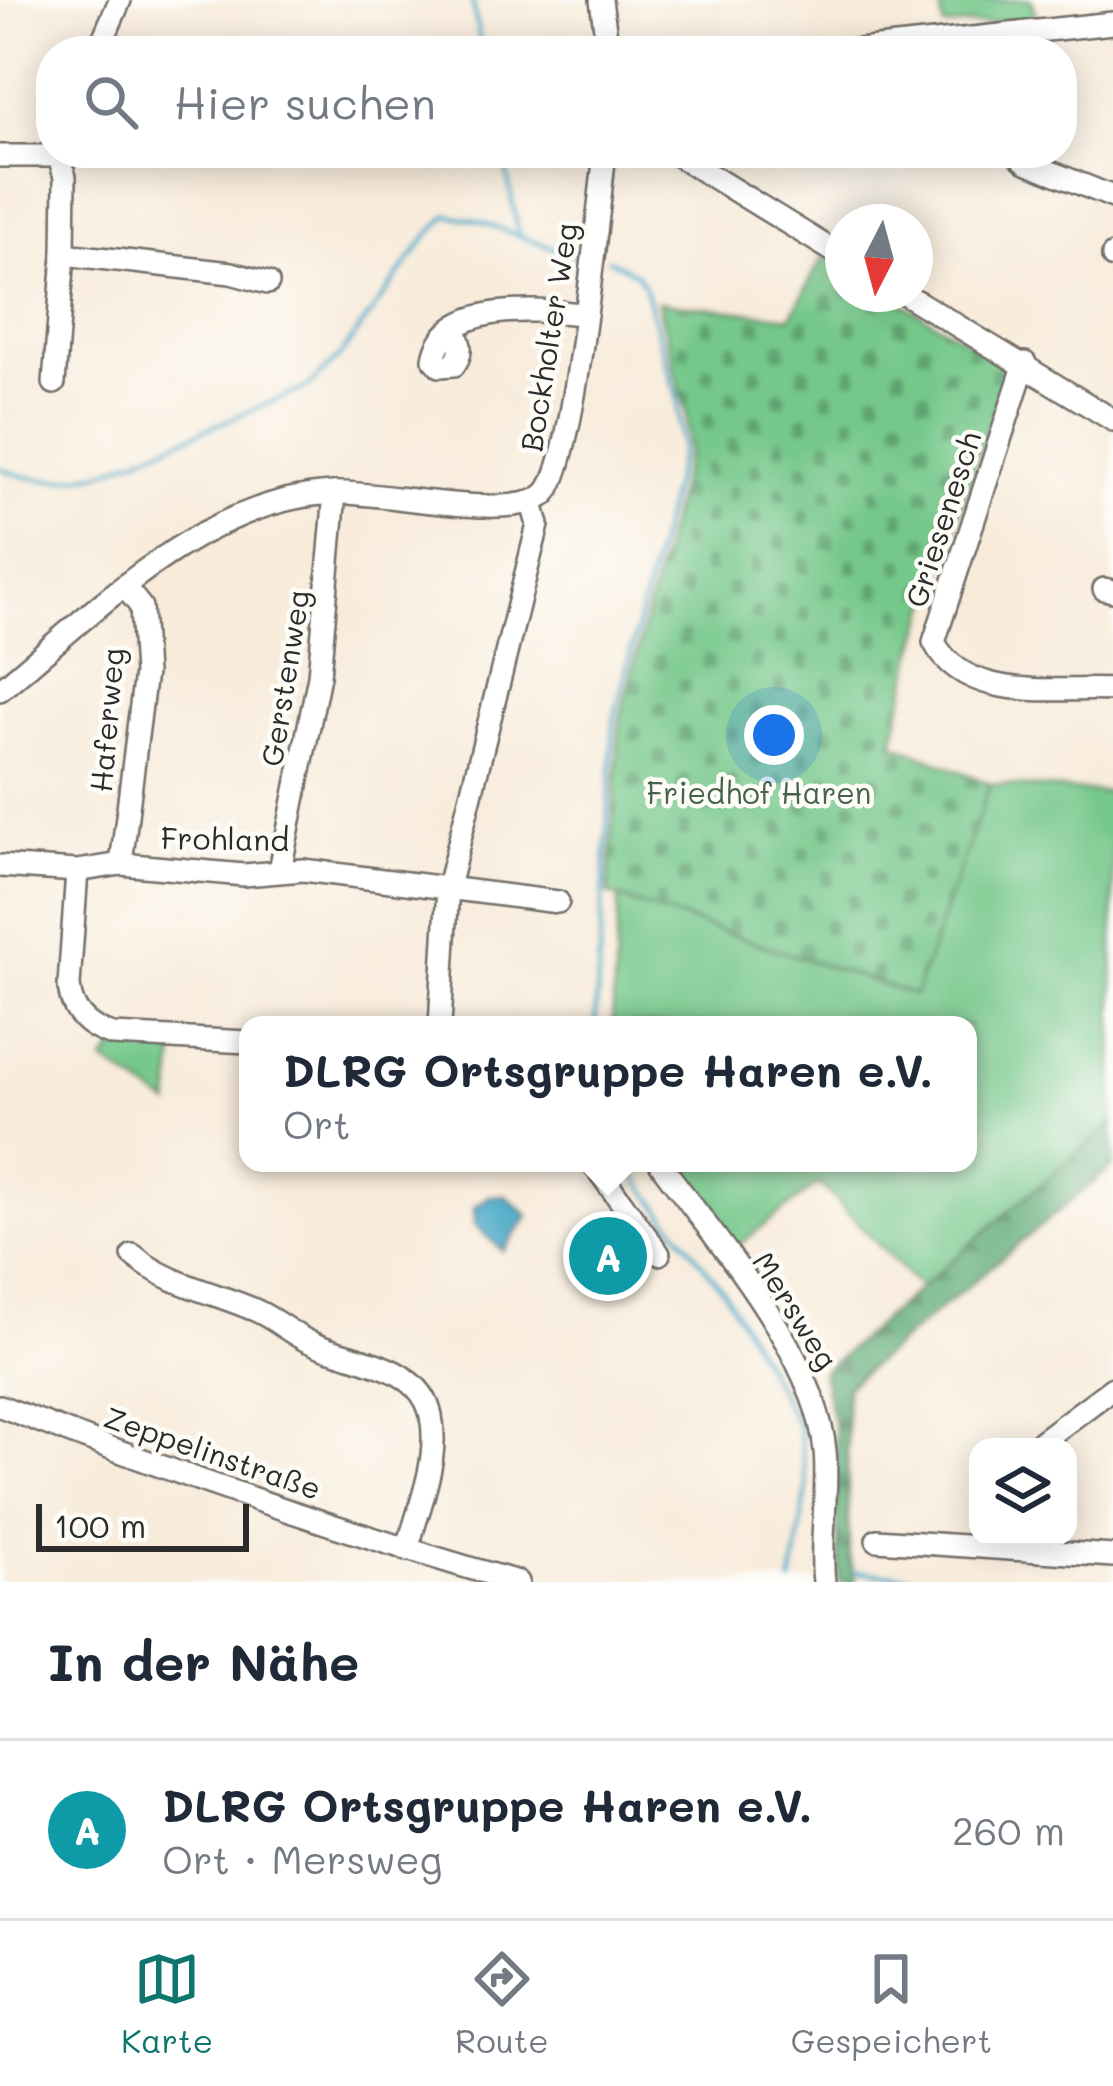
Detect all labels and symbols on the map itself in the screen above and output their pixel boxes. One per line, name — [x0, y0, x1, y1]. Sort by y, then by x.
north arrow — [825, 204, 933, 312]
street label: Bockholter Weg — [510, 220, 586, 454]
street label: Griesenesch — [895, 426, 989, 612]
street label: Gerstenweg — [250, 587, 318, 769]
street label: Haferweg — [80, 646, 132, 794]
your location — [744, 705, 804, 765]
park label: Friedhof Haren — [647, 772, 871, 812]
street label: Frohland — [160, 817, 290, 859]
pin: A — [569, 1211, 647, 1301]
street label: Mersweg — [744, 1244, 848, 1376]
street label: Zeppelinstraße — [99, 1396, 327, 1508]
scale bar — [36, 1498, 249, 1551]

